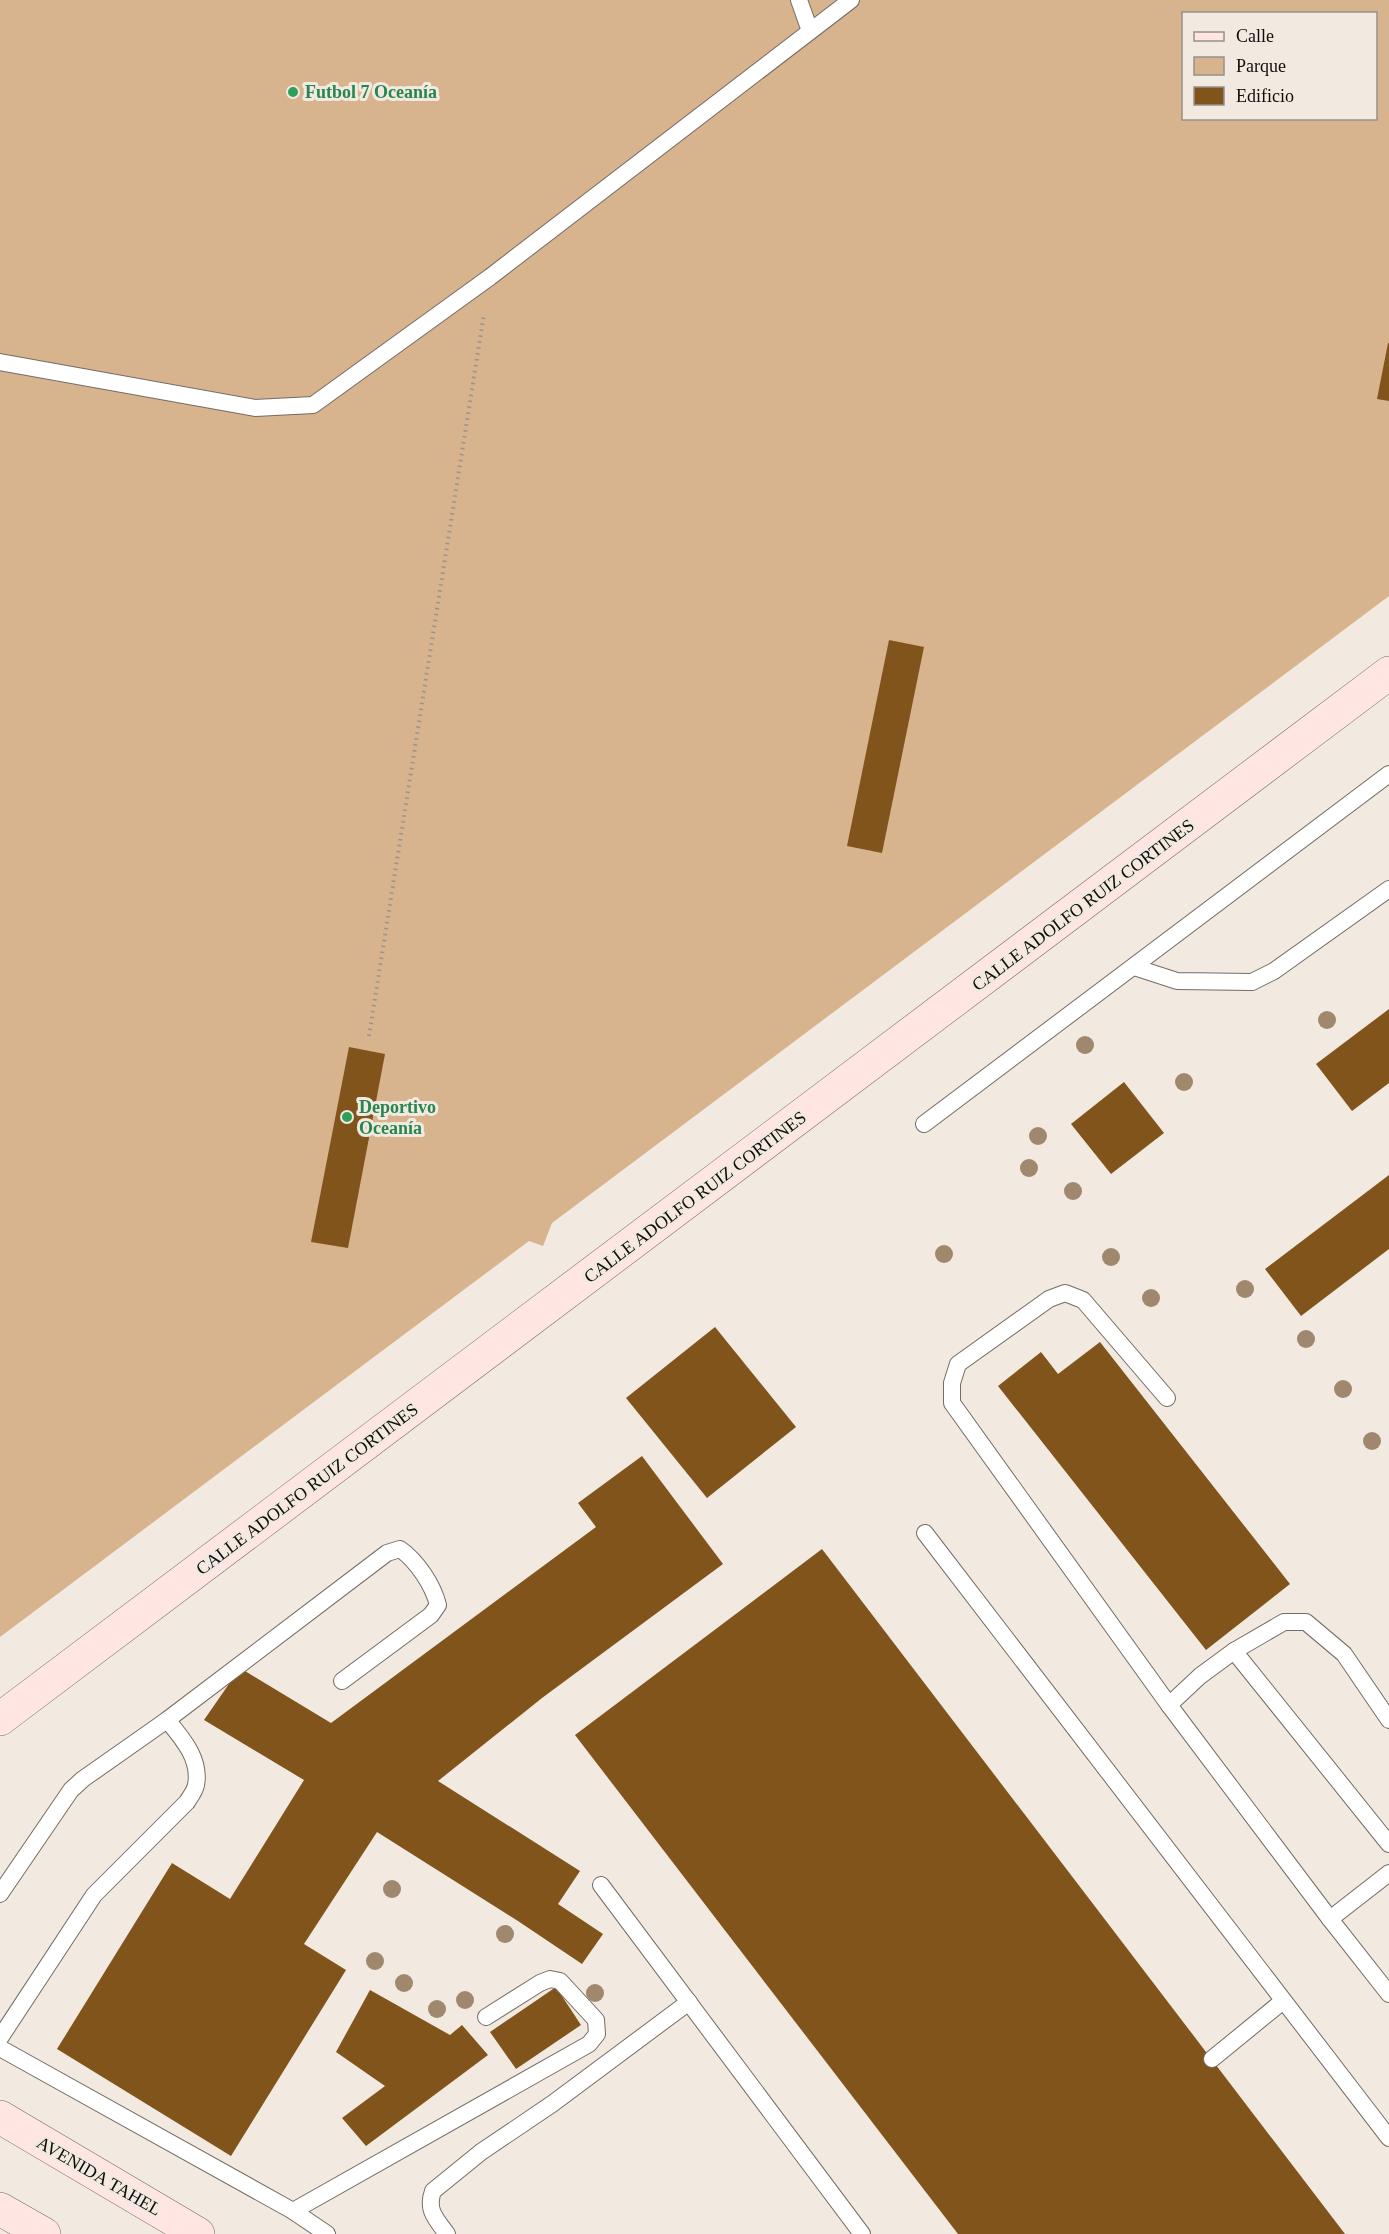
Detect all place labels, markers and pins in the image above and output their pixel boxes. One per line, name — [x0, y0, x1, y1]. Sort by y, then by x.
place label: Futbol 7 Oceanía — [305, 82, 437, 102]
marker: Futbol 7 Oceanía — [286, 85, 300, 99]
place label: Deportivo Oceanía — [359, 1097, 436, 1138]
marker: Deportivo Oceanía — [340, 1110, 354, 1124]

